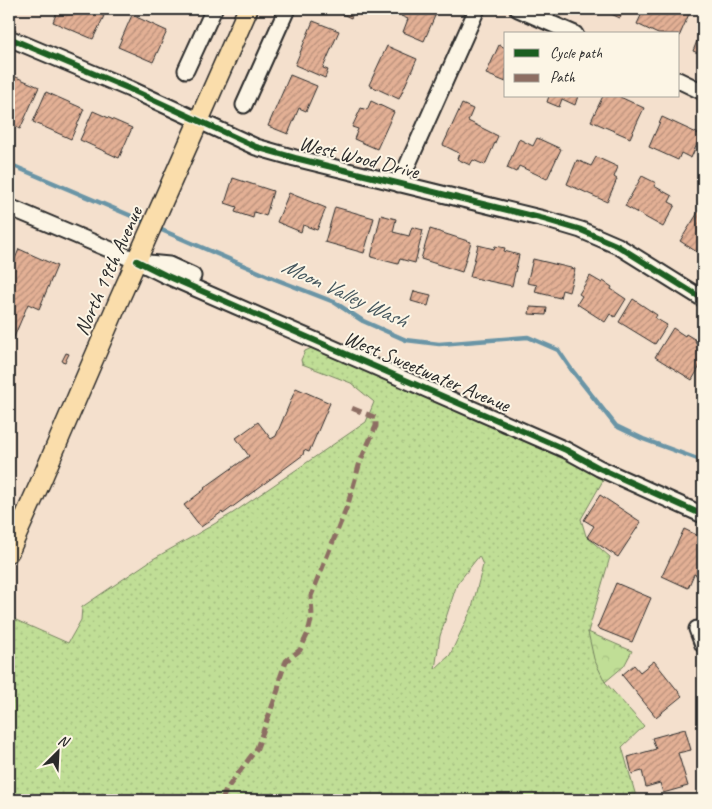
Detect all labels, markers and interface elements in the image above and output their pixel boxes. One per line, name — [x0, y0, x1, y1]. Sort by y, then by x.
legend — [504, 32, 680, 98]
text: Cycle path — [550, 44, 602, 63]
text: Path — [550, 68, 576, 87]
street label: West Wood Drive — [297, 130, 423, 185]
street label: North 19th Avenue — [68, 202, 148, 339]
water label: Moon Valley Wash — [277, 252, 414, 335]
street label: West Sweetwater Avenue — [340, 324, 515, 418]
north arrow — [32, 726, 82, 776]
text: N — [56, 731, 73, 751]

